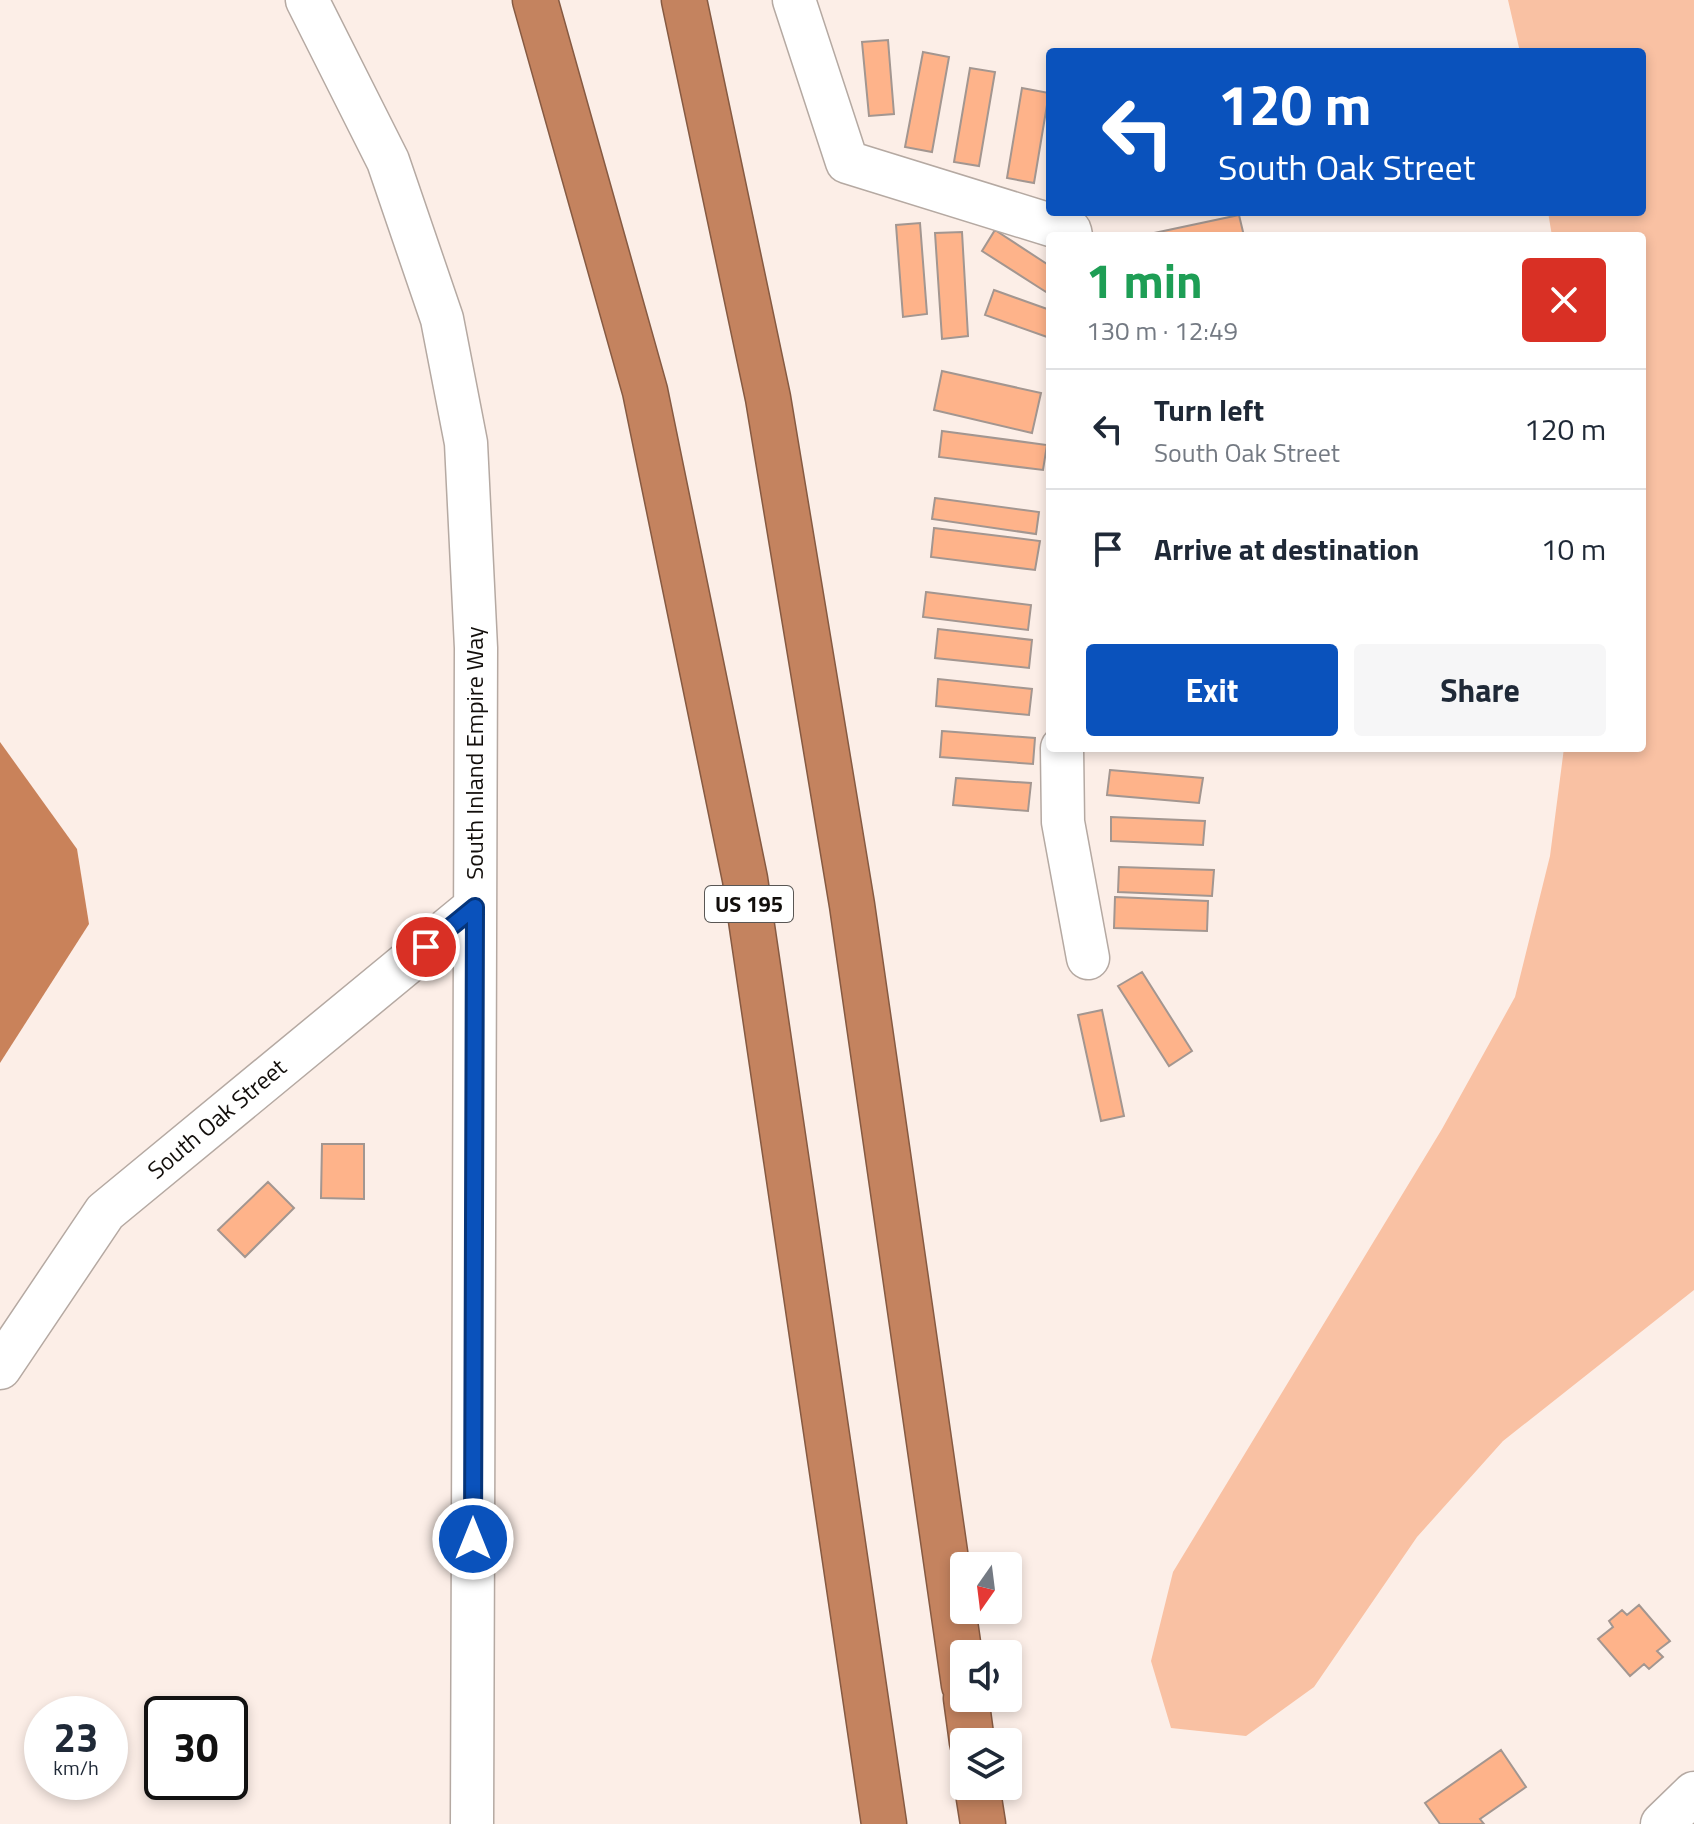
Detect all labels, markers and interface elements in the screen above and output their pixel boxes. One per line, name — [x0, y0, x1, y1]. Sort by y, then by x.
text: 120 m — [1218, 62, 1371, 147]
icon: left — [1086, 80, 1190, 184]
text: South Oak Street — [1218, 139, 1475, 194]
text: 1 min — [1086, 244, 1203, 317]
button: close — [1522, 258, 1606, 342]
text: 130 m · 12:49 — [1086, 311, 1238, 350]
text: Turn left — [1154, 387, 1264, 433]
text: 120 m — [1524, 406, 1606, 452]
icon: left — [1086, 407, 1130, 451]
text: South Oak Street — [1154, 433, 1340, 472]
text: Arrive at destination — [1154, 526, 1419, 572]
text: 10 m — [1541, 526, 1606, 572]
icon: arrive — [1086, 527, 1130, 571]
street label: South Inland Empire Way — [456, 626, 492, 880]
button: Exit — [1086, 644, 1338, 736]
button: Share — [1354, 644, 1606, 736]
road number: US 195 — [705, 886, 793, 922]
pin — [392, 913, 460, 981]
icon: arrive — [404, 925, 448, 969]
street label: South Oak Street — [139, 1049, 294, 1187]
position arrow — [431, 1497, 515, 1581]
north arrow — [950, 1552, 1022, 1624]
map controls — [950, 1552, 1022, 1800]
button: sound — [950, 1640, 1022, 1712]
speed limit sign: 30 — [144, 1696, 248, 1800]
text: 23 — [54, 1707, 98, 1768]
button: layers — [950, 1728, 1022, 1800]
text: km/h — [53, 1752, 99, 1783]

